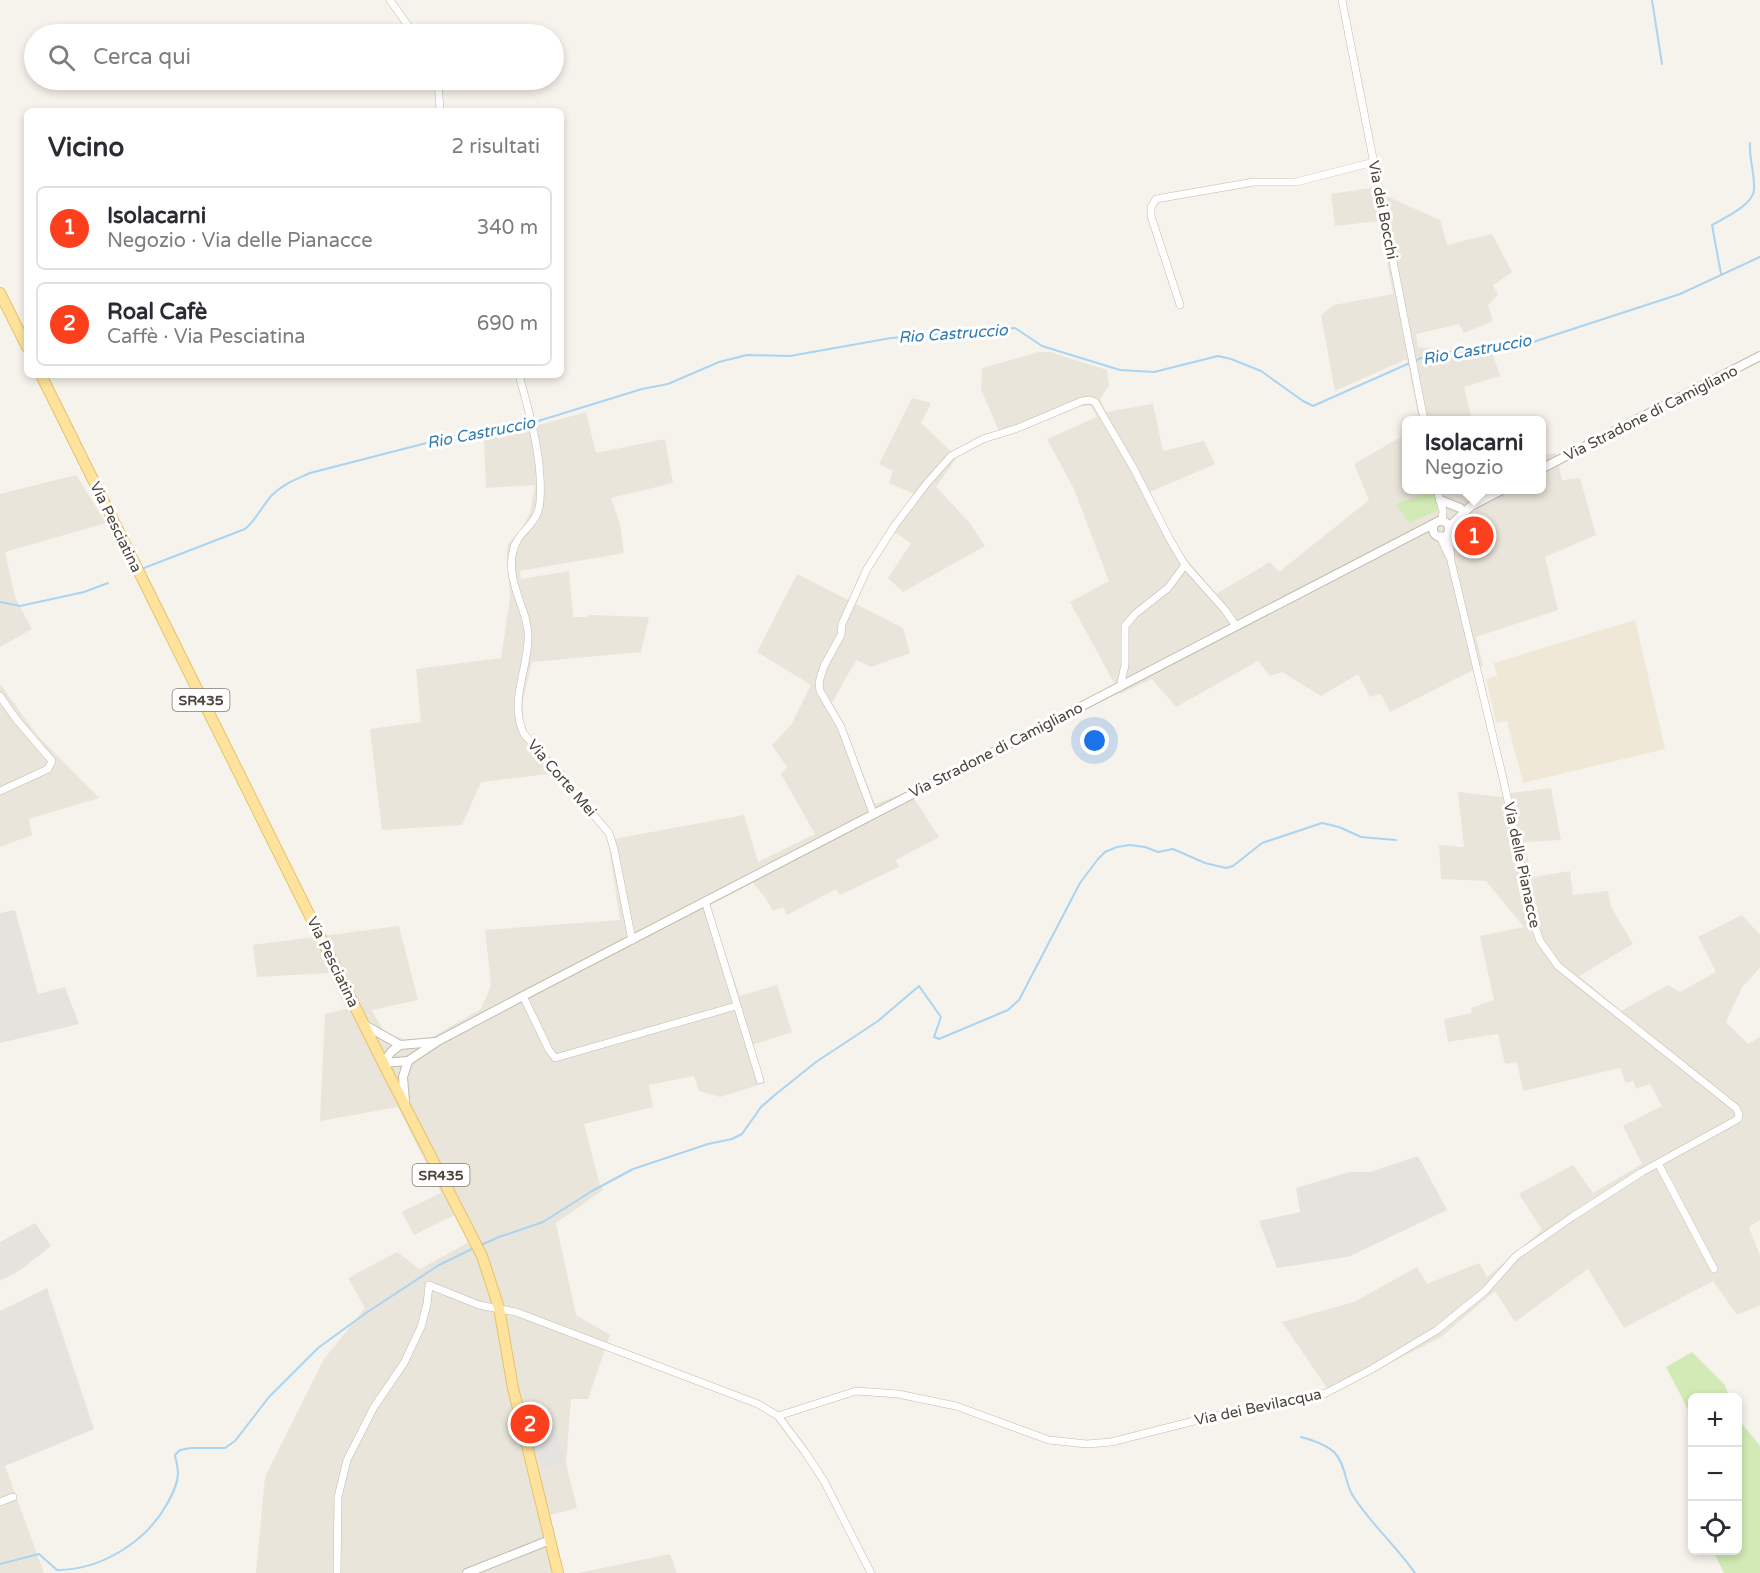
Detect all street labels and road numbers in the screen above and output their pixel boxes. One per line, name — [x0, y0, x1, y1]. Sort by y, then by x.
street label: Via dei Bocchi — [1365, 159, 1401, 261]
street label: Via Stradone di Camigliano — [1561, 361, 1741, 465]
street label: Via Pesciatina — [86, 479, 146, 575]
road number: SR435 — [172, 689, 230, 711]
street label: Via Stradone di Camigliano — [906, 698, 1086, 802]
street label: Via Corte Mei — [524, 736, 600, 820]
street label: Via delle Pianacce — [1500, 800, 1544, 930]
street label: Via Pesciatina — [303, 914, 363, 1010]
road number: SR435 — [412, 1164, 470, 1186]
street label: Via dei Bevilacqua — [1193, 1385, 1323, 1429]

